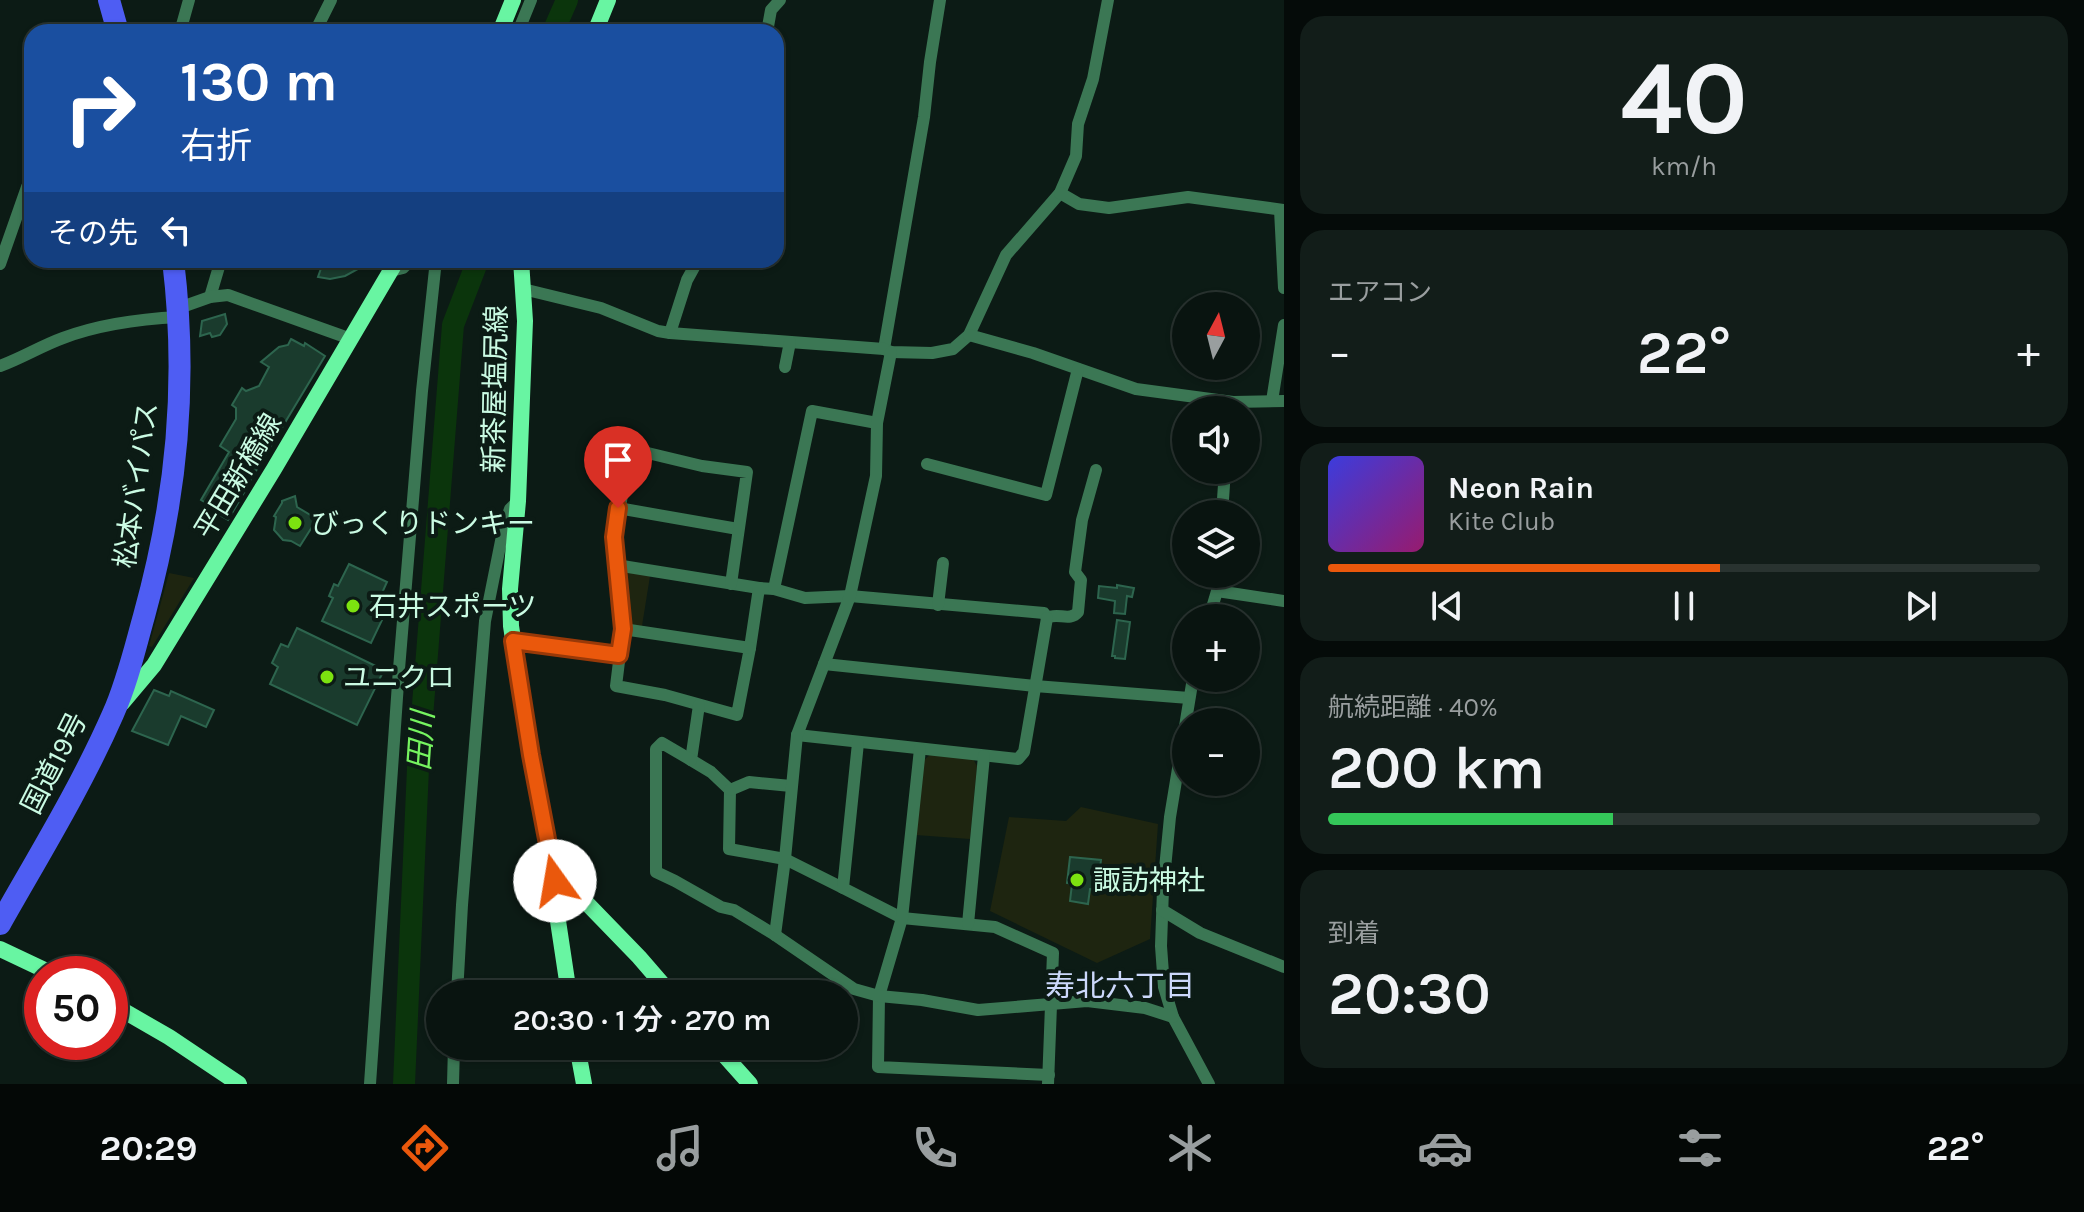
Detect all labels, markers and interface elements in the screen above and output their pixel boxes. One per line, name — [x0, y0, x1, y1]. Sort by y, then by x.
text: 40 — [1620, 38, 1748, 159]
text: 130 m — [180, 49, 338, 114]
icon: right — [48, 56, 152, 160]
text: 右折 — [180, 125, 252, 167]
text: km/h — [1651, 151, 1717, 182]
icon: left — [154, 208, 198, 252]
text: その先 — [48, 215, 138, 251]
text: エアコン — [1328, 277, 1432, 308]
north arrow — [1172, 292, 1260, 380]
map controls — [1172, 292, 1260, 796]
street label: 新茶屋塩尻線 — [477, 305, 513, 473]
text: 22° — [1637, 318, 1731, 388]
text: − — [1328, 327, 1351, 378]
text: + — [2017, 327, 2040, 378]
button: sound — [1172, 396, 1260, 484]
street label: 松本バイパス — [108, 400, 164, 570]
street label: 平田新橋線 — [188, 407, 288, 545]
pin — [584, 426, 652, 508]
icon: arrive — [596, 438, 640, 482]
text: Neon Rain — [1448, 470, 1594, 506]
button: layers — [1172, 500, 1260, 588]
text: Kite Club — [1448, 506, 1555, 537]
place label: びっくりドンキー — [311, 507, 535, 540]
marker: びっくりドンキー — [286, 514, 304, 532]
icon: previous — [1425, 584, 1469, 628]
icon: pause — [1662, 584, 1706, 628]
icon: next — [1899, 584, 1943, 628]
place label: 石井スポーツ — [369, 590, 536, 623]
marker: 石井スポーツ — [344, 597, 362, 615]
button: + — [1172, 604, 1260, 692]
place label: ユニクロ — [343, 661, 455, 694]
marker: ユニクロ — [318, 668, 336, 686]
text: 航続距離 · 40% — [1328, 692, 1498, 723]
street label: 国道19号 — [14, 707, 94, 819]
water label: 田川 — [401, 707, 441, 772]
button: − — [1172, 708, 1260, 796]
text: 200 km — [1328, 733, 1545, 803]
position arrow — [513, 839, 597, 923]
place label: 諏訪神社 — [1093, 864, 1205, 897]
marker: 諏訪神社 — [1068, 871, 1086, 889]
text: 到着 — [1328, 918, 1380, 949]
speed limit sign: 50 — [24, 956, 128, 1060]
text: 20:30 — [1328, 959, 1491, 1029]
district label: 寿北六丁目 — [1045, 968, 1195, 1004]
text: 20:30 · 1 分 · 270 m — [513, 1002, 771, 1038]
icon: directions — [397, 1120, 453, 1176]
icon: music — [652, 1120, 708, 1176]
icon: phone — [907, 1120, 963, 1176]
icon: climate — [1162, 1120, 1218, 1176]
icon: car — [1417, 1120, 1473, 1176]
icon: filters — [1672, 1120, 1728, 1176]
text: 20:29 — [100, 1127, 198, 1169]
text: 22° — [1927, 1127, 1984, 1169]

